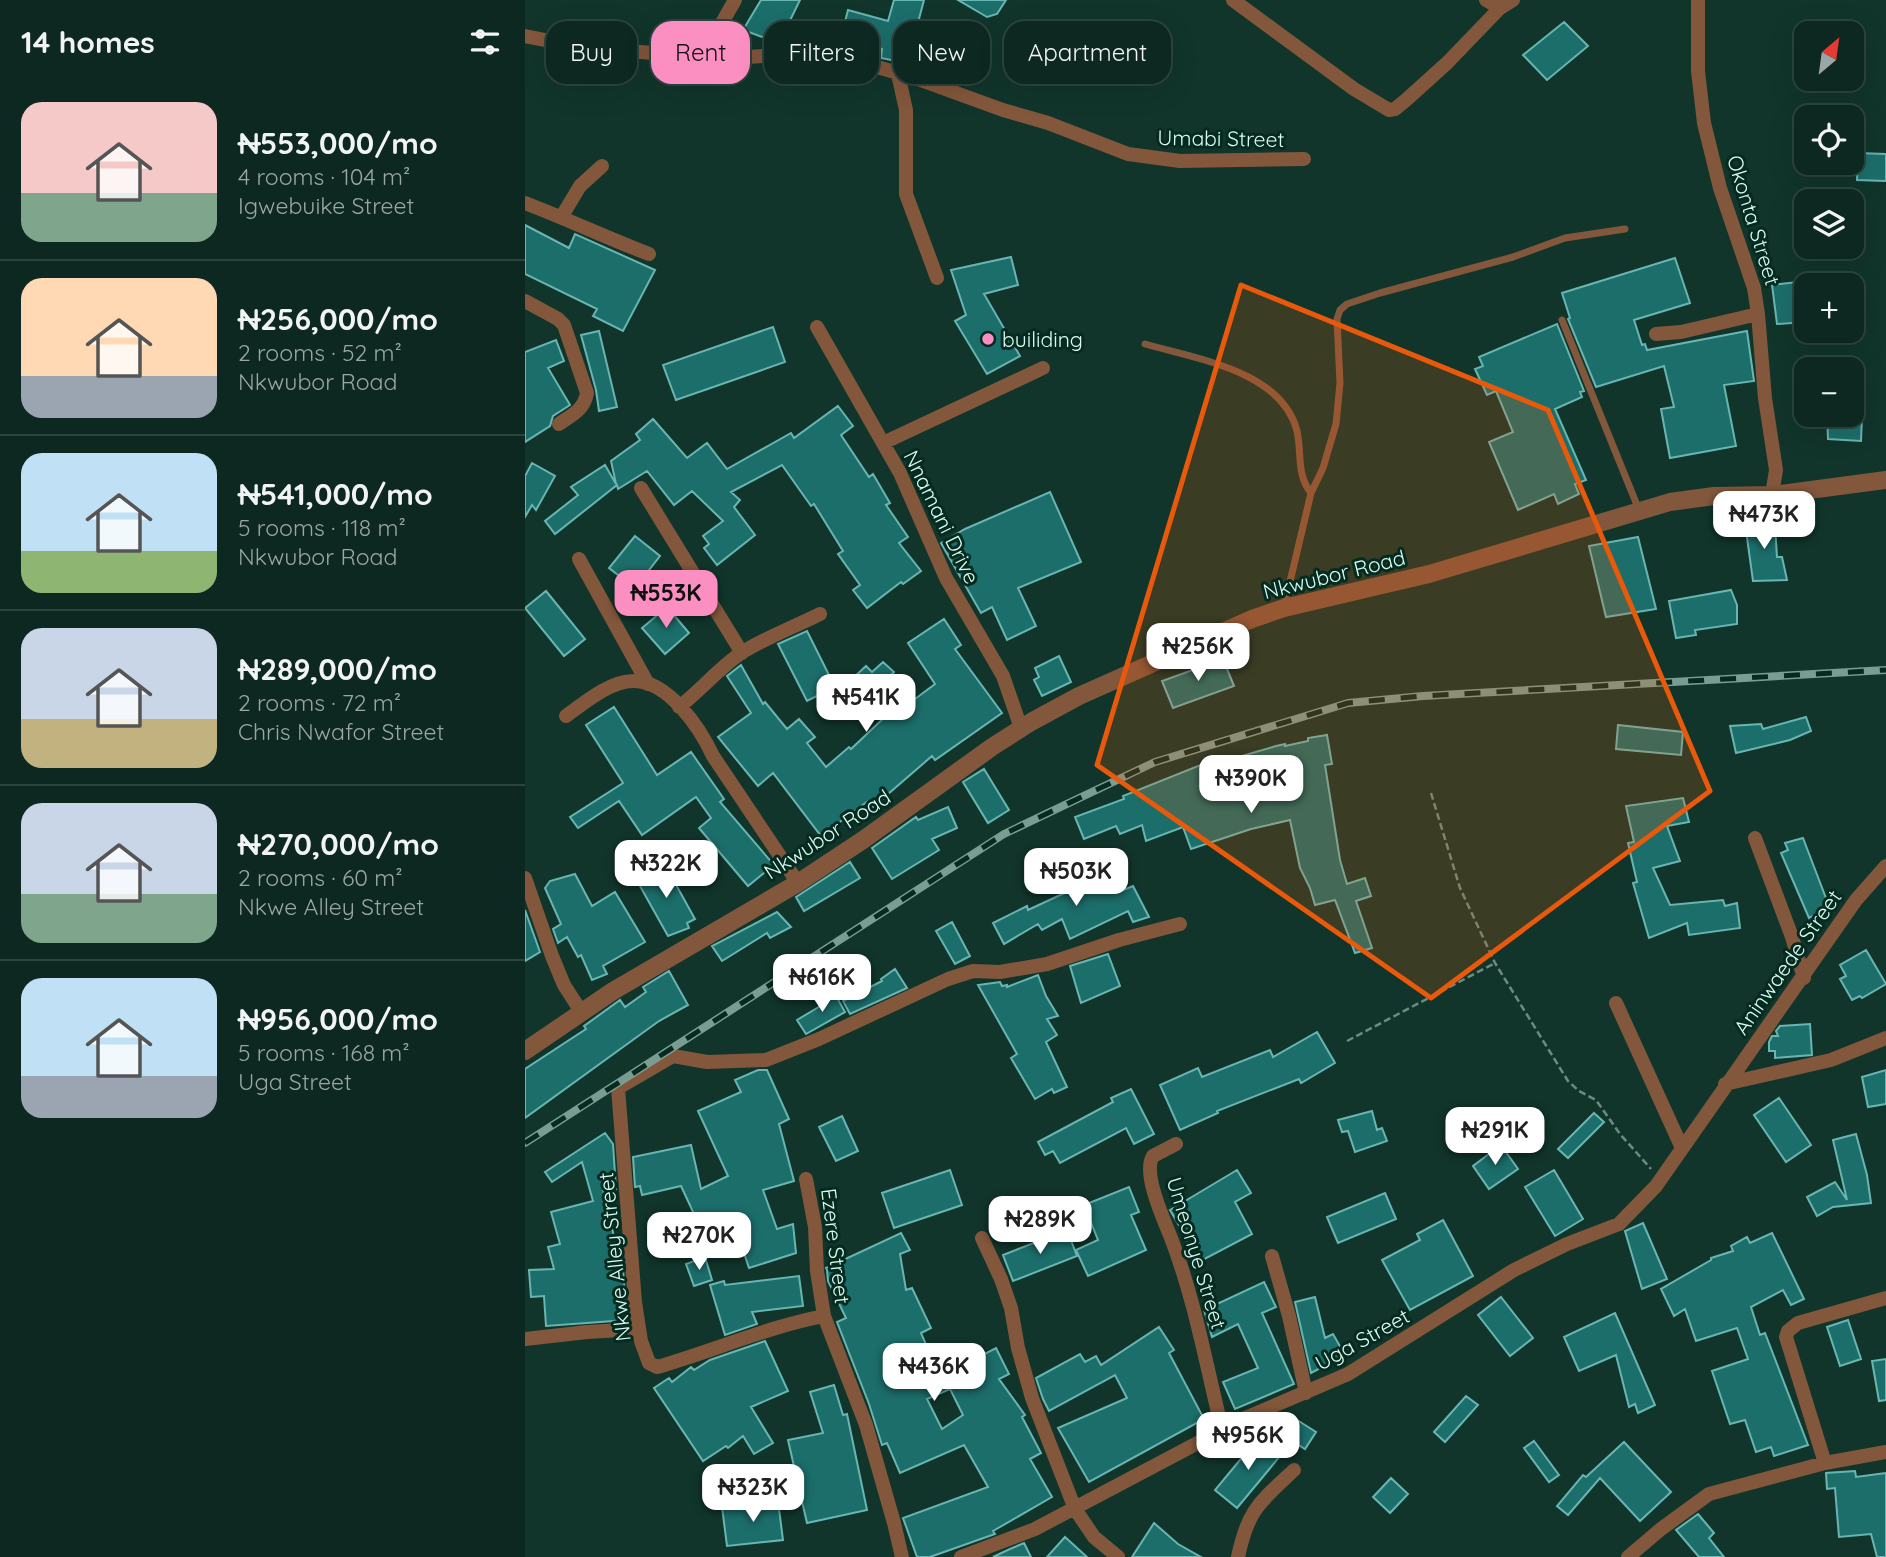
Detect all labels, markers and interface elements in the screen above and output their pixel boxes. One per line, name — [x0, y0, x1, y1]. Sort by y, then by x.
chip: Buy — [546, 21, 637, 84]
chip: Rent — [651, 21, 750, 84]
chip: Filters — [764, 21, 879, 84]
chip: New — [893, 21, 990, 84]
chip: Apartment — [1004, 21, 1171, 84]
north arrow — [1794, 21, 1864, 91]
map controls — [1794, 21, 1864, 427]
text: 14 homes — [21, 23, 155, 61]
icon: filters — [466, 23, 504, 61]
button: locate — [1794, 105, 1864, 175]
text: ₦553,000/mo — [238, 124, 438, 162]
street label: Umabi Street — [1157, 124, 1285, 152]
icon: home — [77, 130, 161, 214]
street label: Okonta Street — [1722, 152, 1786, 288]
text: 4 rooms · 104 m² — [238, 162, 410, 191]
button: layers — [1794, 189, 1864, 259]
text: Igwebuike Street — [238, 191, 414, 220]
button: + — [1794, 273, 1864, 343]
text: ₦256,000/mo — [238, 300, 438, 338]
icon: home — [77, 306, 161, 390]
place label: builiding — [1002, 326, 1083, 352]
marker: builiding — [980, 331, 996, 347]
text: 2 rooms · 52 m² — [238, 338, 402, 367]
button: − — [1794, 357, 1864, 427]
text: Nkwubor Road — [238, 367, 397, 396]
street label: Nnamani Drive — [899, 446, 985, 588]
text: ₦541,000/mo — [238, 475, 433, 513]
icon: home — [77, 481, 161, 565]
pin: ₦473K — [1715, 491, 1813, 551]
text: ₦473K — [1729, 499, 1799, 528]
text: 5 rooms · 118 m² — [238, 513, 406, 542]
text: Nkwubor Road — [238, 542, 397, 571]
street label: Nkwubor Road — [1260, 544, 1408, 604]
pin: ₦553K — [617, 570, 715, 630]
text: ₦553K — [631, 578, 701, 607]
pin: ₦256K — [1149, 624, 1247, 683]
text: ₦256K — [1162, 631, 1234, 660]
text: ₦289,000/mo — [238, 650, 437, 688]
icon: home — [77, 656, 161, 740]
pin: ₦541K — [817, 674, 915, 734]
text: ₦541K — [833, 682, 900, 711]
text: 2 rooms · 72 m² — [238, 688, 401, 717]
text: Chris Nwafor Street — [238, 717, 444, 746]
pin: ₦390K — [1202, 756, 1300, 815]
text: ₦390K — [1215, 763, 1287, 792]
street label: Nkwubor Road — [759, 783, 895, 885]
text: ₦270,000/mo — [238, 825, 439, 863]
icon: home — [77, 831, 161, 915]
pin: ₦322K — [617, 841, 715, 900]
text: ₦322K — [631, 848, 701, 877]
pin: ₦503K — [1027, 848, 1125, 908]
text: ₦503K — [1040, 856, 1112, 885]
text: 2 rooms · 60 m² — [238, 863, 403, 892]
street label: Aninwaede Street — [1727, 885, 1847, 1039]
text: Nkwe Alley Street — [238, 892, 424, 921]
pin: ₦616K — [773, 954, 871, 1014]
text: ₦616K — [789, 962, 855, 991]
text: ₦956,000/mo — [238, 1000, 438, 1038]
icon: home — [77, 1006, 161, 1090]
text: 5 rooms · 168 m² — [238, 1038, 410, 1067]
text: Uga Street — [238, 1067, 352, 1096]
pin: ₦291K — [1446, 1108, 1544, 1167]
text: ₦291K — [1461, 1115, 1529, 1144]
street label: Nkwe Alley Street — [592, 1171, 636, 1343]
street label: Umeonye Street — [1162, 1174, 1232, 1332]
street label: Ezere Street — [816, 1187, 856, 1305]
pin: ₦289K — [991, 1196, 1089, 1256]
text: ₦289K — [1005, 1204, 1075, 1233]
pin: ₦270K — [650, 1212, 748, 1272]
text: ₦270K — [663, 1220, 735, 1249]
street label: Uga Street — [1310, 1302, 1414, 1376]
pin: ₦436K — [885, 1344, 983, 1403]
text: ₦436K — [899, 1351, 969, 1380]
pin: ₦956K — [1199, 1412, 1297, 1472]
text: ₦956K — [1212, 1420, 1284, 1449]
pin: ₦323K — [704, 1464, 802, 1524]
text: ₦323K — [718, 1472, 788, 1501]

